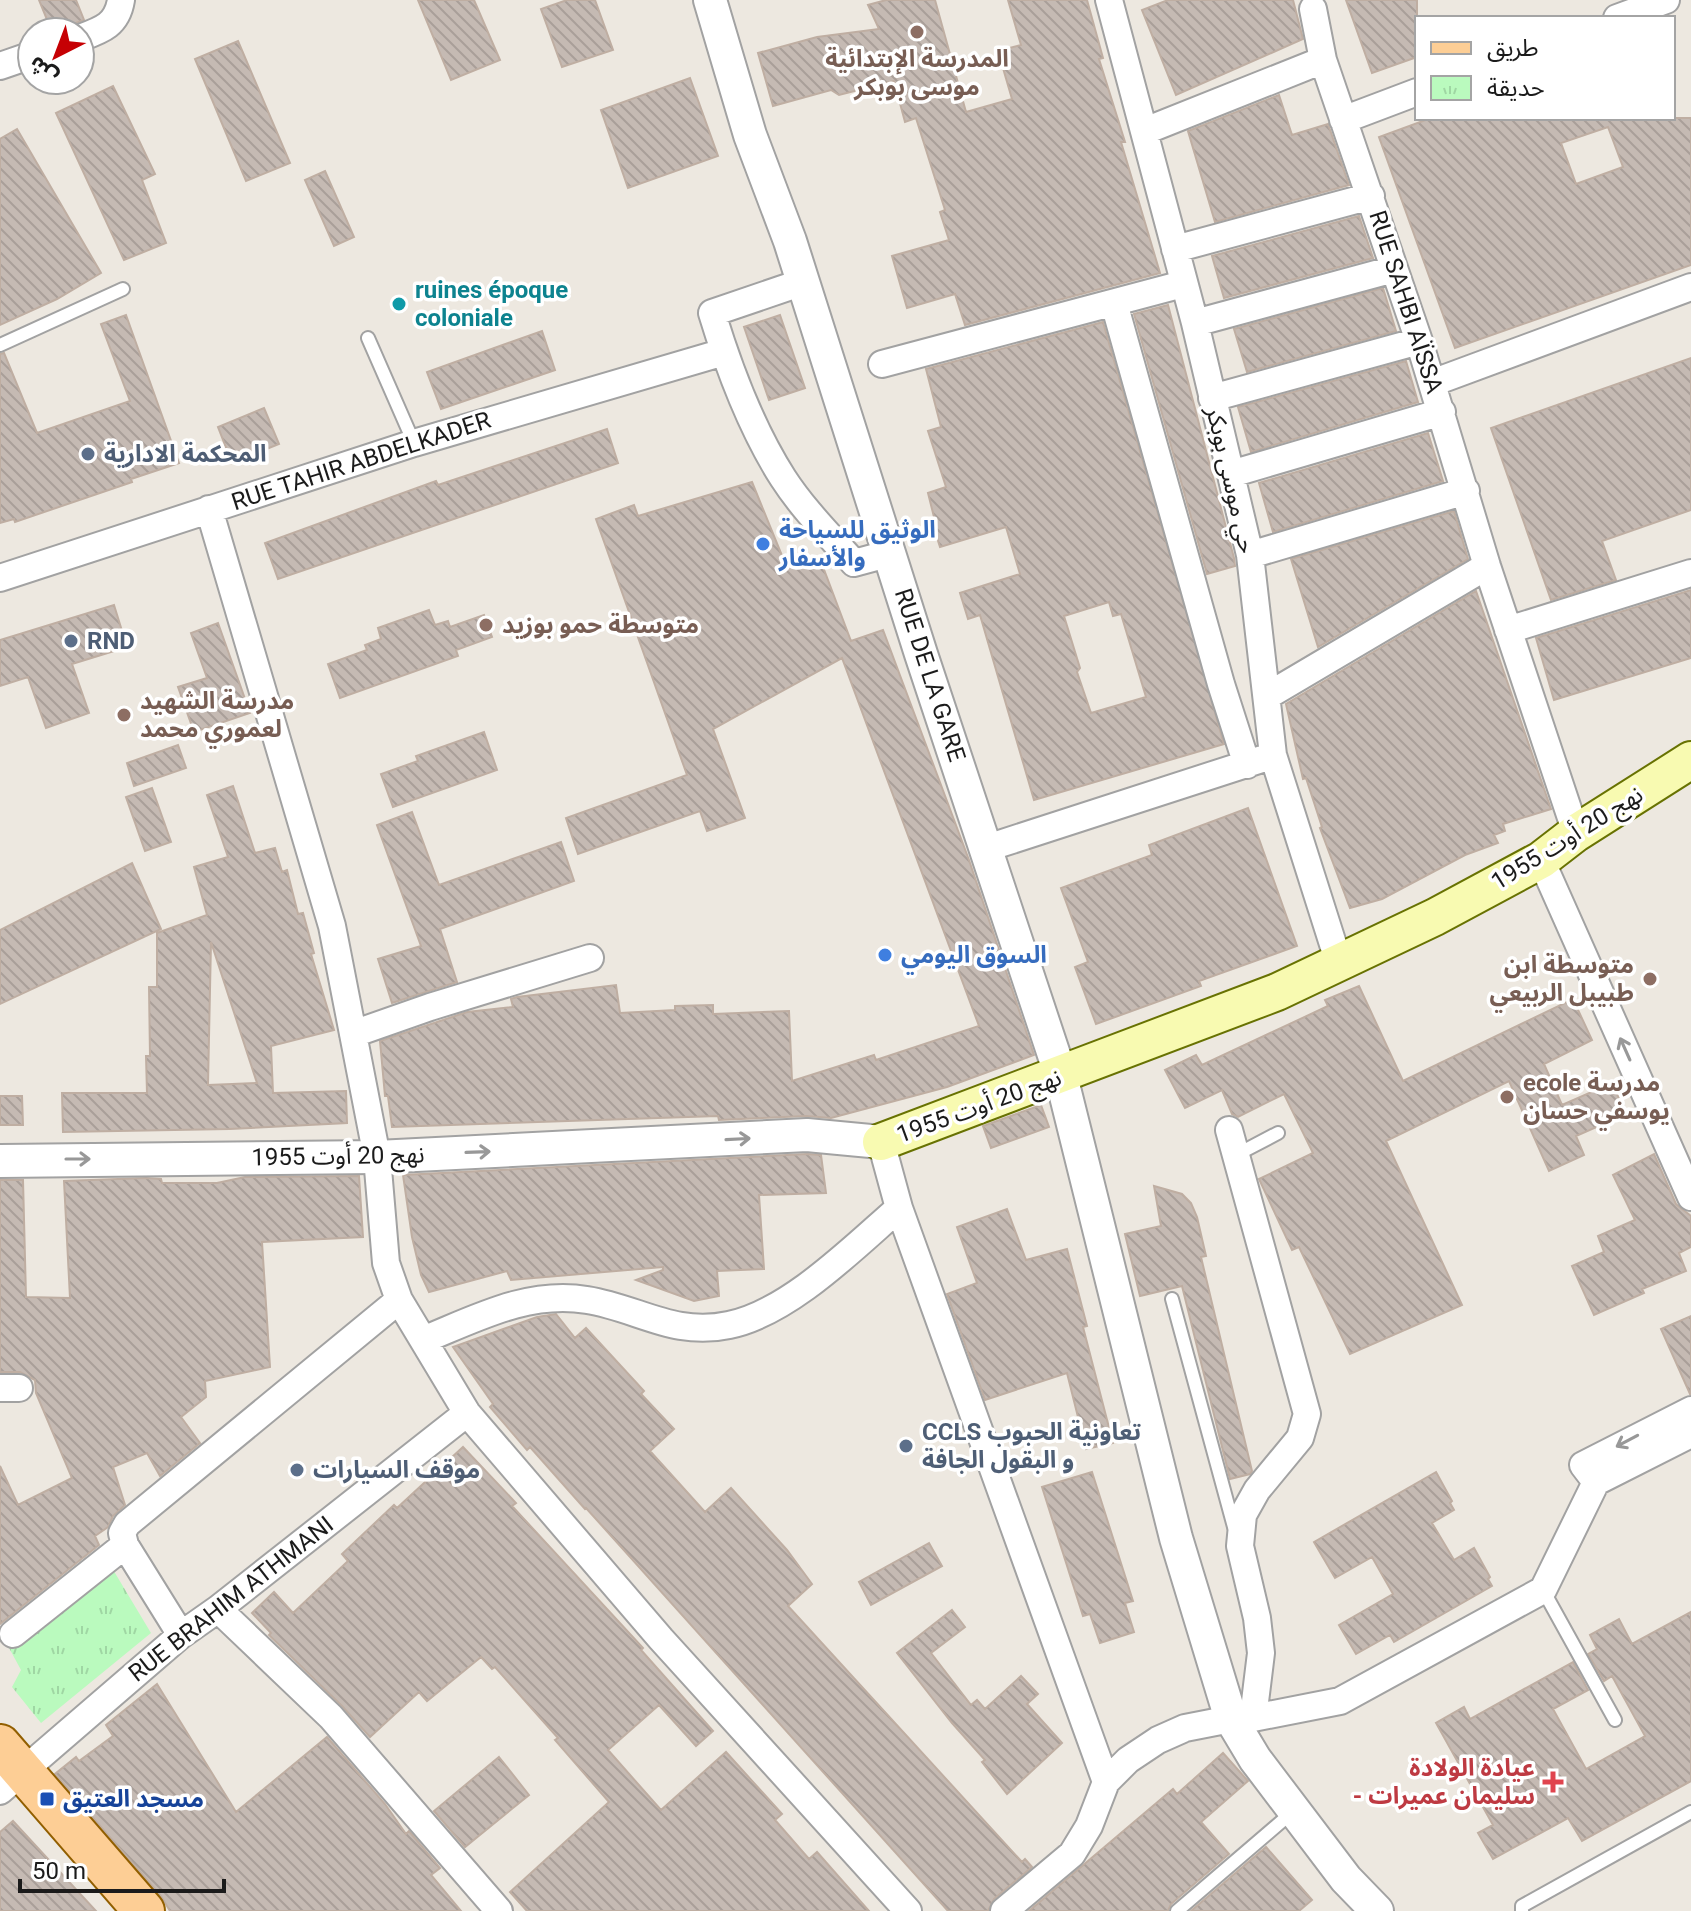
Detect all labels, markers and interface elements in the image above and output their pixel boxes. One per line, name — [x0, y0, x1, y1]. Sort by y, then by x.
north arrow — [16, 16, 96, 96]
legend — [1415, 16, 1675, 120]
marker: المدرسة الإبتدائية موسى بوبكر — [908, 23, 926, 41]
text: طريق — [1487, 34, 1539, 63]
place label: المدرسة الإبتدائية موسى بوبكر — [825, 45, 1009, 101]
text: ش — [23, 51, 63, 90]
text: حديقة — [1487, 74, 1545, 102]
street label: RUE SAHBI AÏSSA — [1363, 207, 1449, 397]
place label: ruines époque coloniale — [415, 276, 568, 332]
marker: ruines époque coloniale — [390, 295, 408, 313]
street label: حي موسى بوبكر — [1196, 403, 1262, 557]
street label: RUE TAHIR ABDELKADER — [228, 406, 494, 516]
place label: المحكمة الادارية — [104, 440, 267, 468]
marker: المحكمة الادارية — [79, 445, 97, 463]
place label: الوثيق للسياحة والأسفار — [778, 516, 936, 572]
marker: الوثيق للسياحة والأسفار — [754, 535, 772, 553]
street label: RUE DE LA GARE — [889, 585, 971, 765]
place label: متوسطة حمو بوزيد — [502, 611, 699, 639]
marker: متوسطة حمو بوزيد — [477, 616, 495, 634]
place label: RND — [87, 627, 135, 655]
marker: RND — [62, 632, 80, 650]
place label: مدرسة الشهيد لعموري محمد — [140, 687, 294, 749]
marker: مدرسة الشهيد لعموري محمد — [115, 706, 133, 724]
street label: نهج 20 أوت 1955 — [1485, 779, 1649, 898]
place label: السوق اليومي — [901, 941, 1047, 975]
marker: السوق اليومي — [876, 946, 894, 964]
place label: متوسطة ابن طبيبل الربيعي — [1489, 951, 1634, 1013]
marker: متوسطة ابن طبيبل الربيعي — [1641, 970, 1659, 988]
one-way arrow — [1617, 1037, 1632, 1061]
street label: نهج 20 أوت 1955 — [892, 1061, 1066, 1152]
place label: ecole مدرسة يوسفي حسان — [1523, 1069, 1670, 1131]
marker: ecole مدرسة يوسفي حسان — [1498, 1088, 1516, 1106]
one-way arrow — [724, 1131, 750, 1146]
street label: نهج 20 أوت 1955 — [251, 1138, 425, 1175]
one-way arrow — [464, 1145, 491, 1160]
one-way arrow — [64, 1152, 91, 1167]
place label: CCLS تعاونية الحبوب و البقول الجافة — [922, 1418, 1141, 1474]
one-way arrow — [1615, 1434, 1639, 1450]
marker: CCLS تعاونية الحبوب و البقول الجافة — [897, 1437, 915, 1455]
place label: موقف السيارات — [313, 1456, 480, 1484]
marker: موقف السيارات — [288, 1461, 306, 1479]
street label: RUE BRAHIM ATHMANI — [123, 1510, 339, 1688]
place label: عيادة الولادة - سليمان عميرات — [1353, 1754, 1535, 1810]
marker: عيادة الولادة - سليمان عميرات — [1542, 1771, 1564, 1793]
place label: مسجد العتيق — [63, 1785, 204, 1814]
marker: مسجد العتيق — [38, 1790, 56, 1808]
scale bar — [20, 1843, 224, 1893]
text: 50 m — [32, 1857, 86, 1885]

